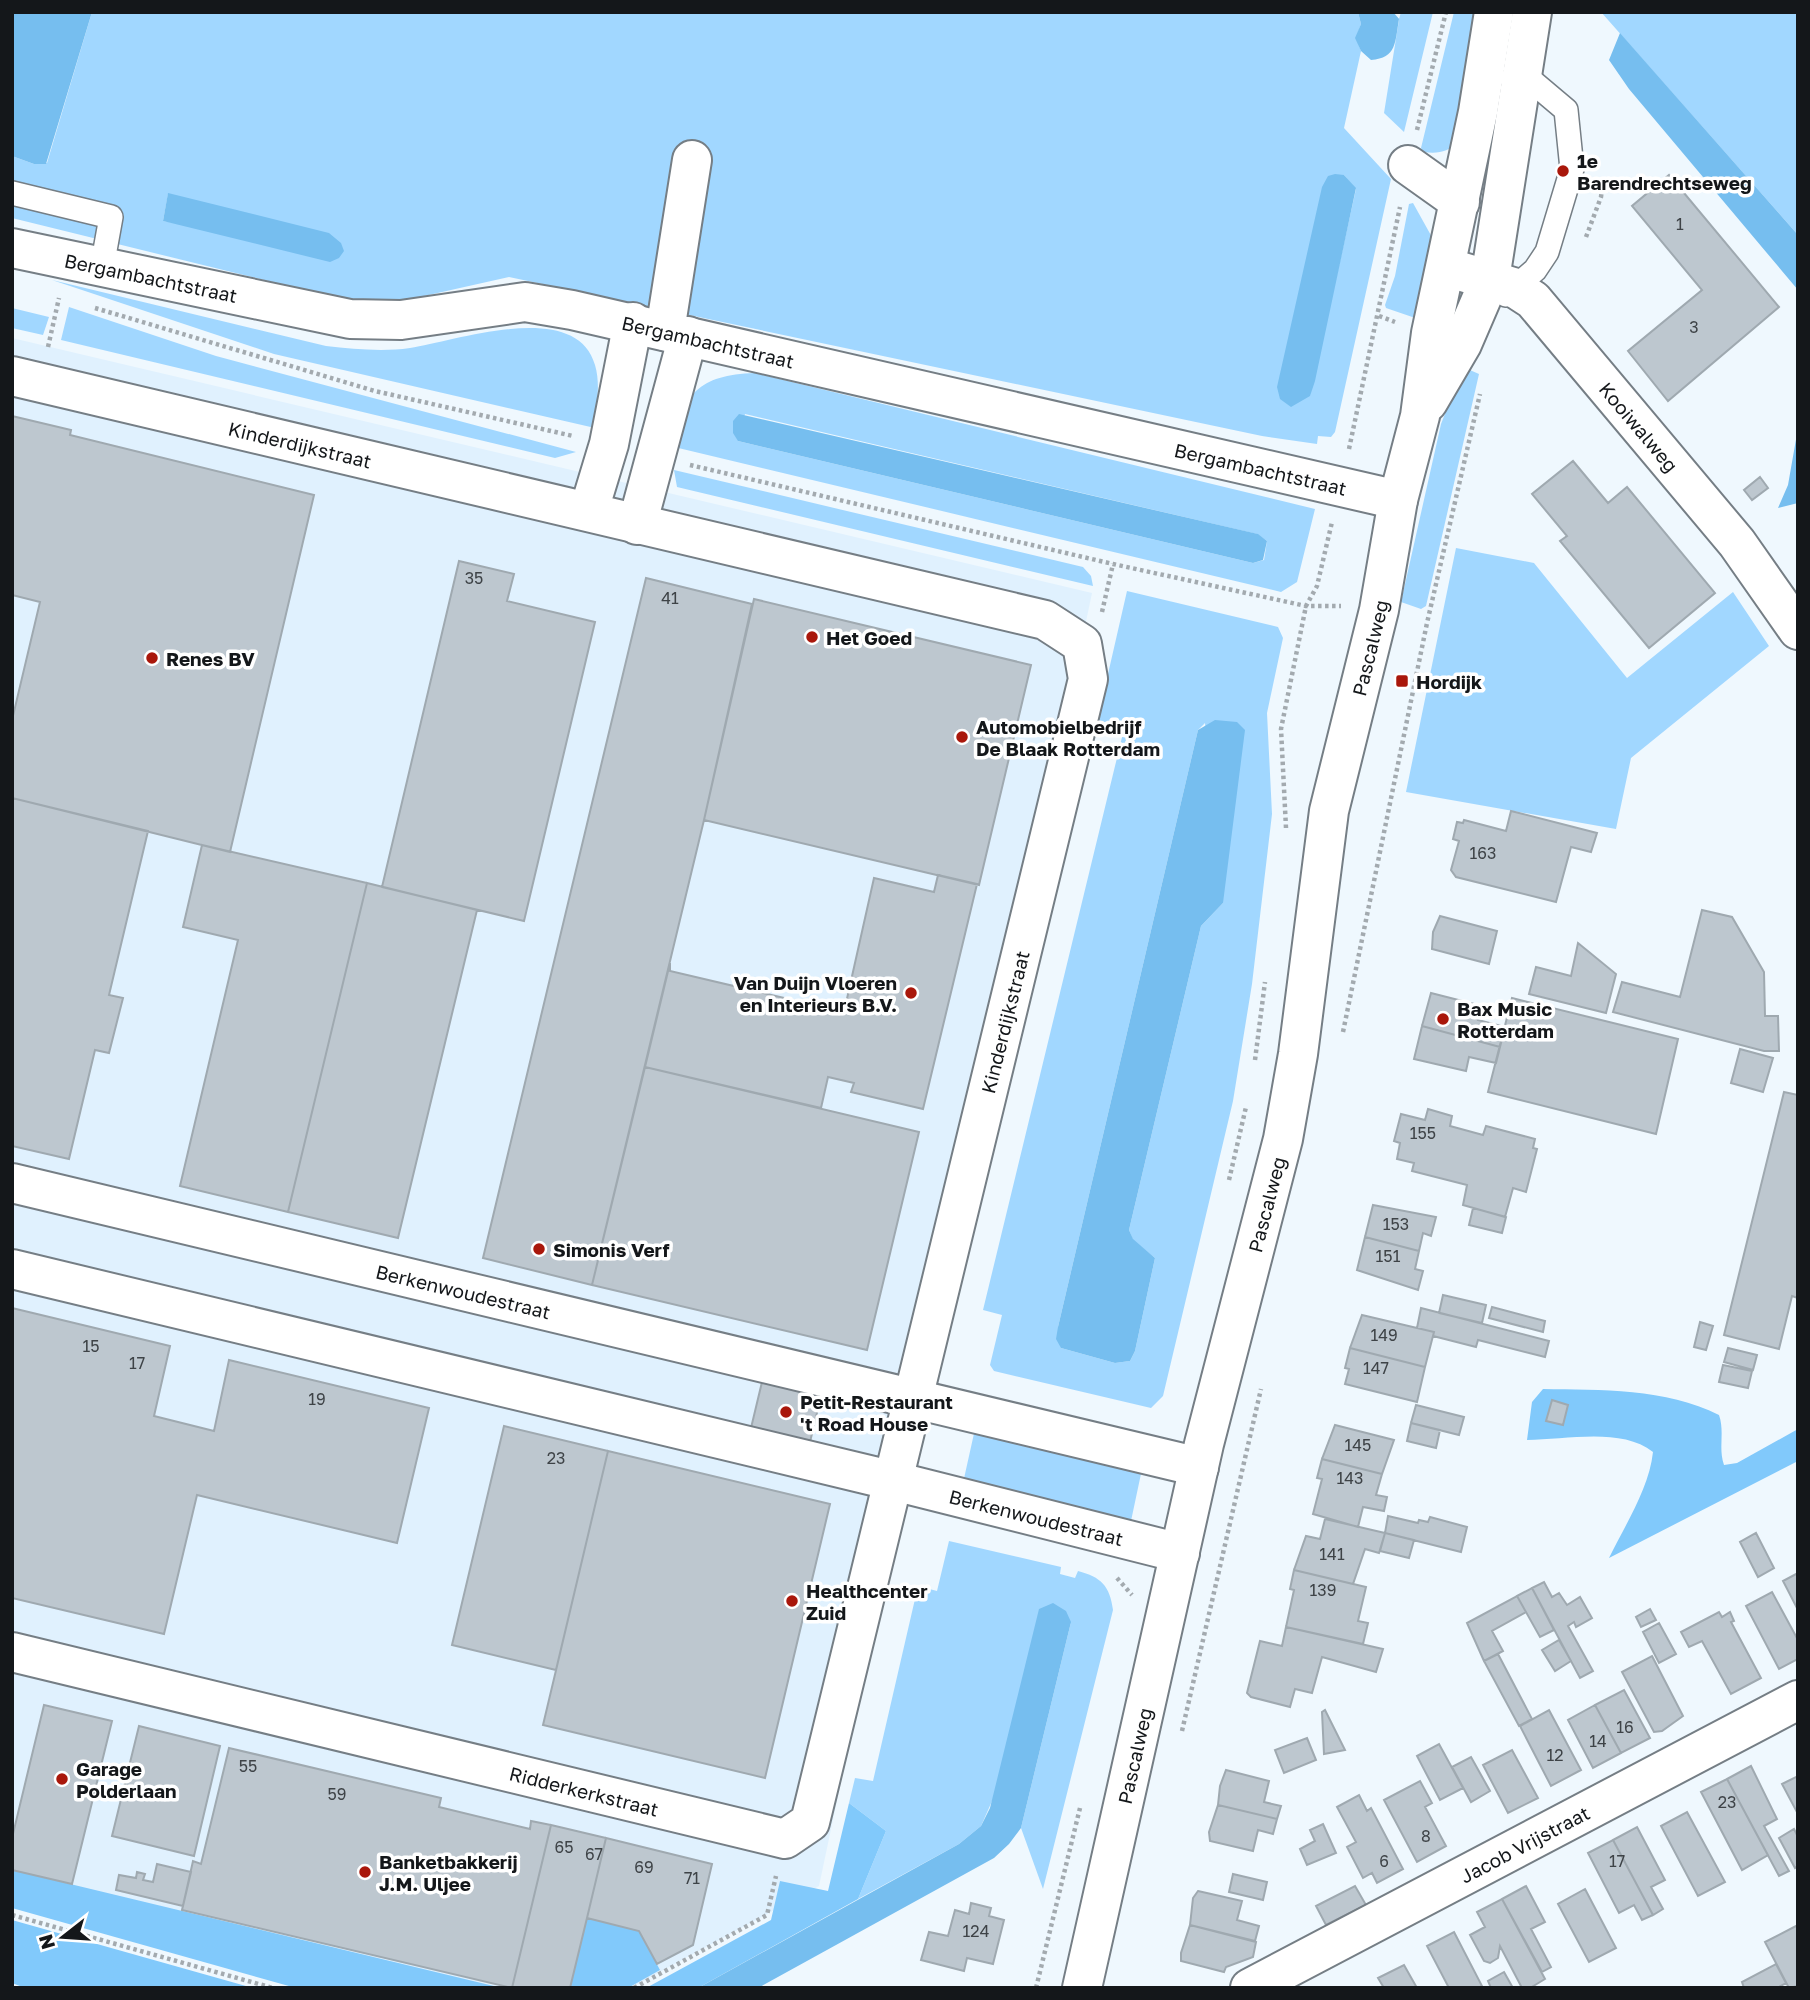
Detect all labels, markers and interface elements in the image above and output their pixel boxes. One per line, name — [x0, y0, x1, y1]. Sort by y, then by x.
place label: 1e Barendrechtseweg — [1577, 149, 1752, 194]
marker: 1e Barendrechtseweg — [1555, 163, 1571, 179]
house number: 1 — [1676, 214, 1684, 234]
street label: Bergambachtstraat — [62, 248, 239, 307]
street label: Bergambachtstraat — [620, 310, 796, 372]
house number: 3 — [1689, 317, 1699, 337]
street label: Kooiwalweg — [1595, 377, 1683, 476]
street label: Kinderdijkstraat — [226, 416, 374, 472]
street label: Bergambachtstraat — [1172, 437, 1349, 499]
house number: 35 — [465, 568, 483, 588]
house number: 41 — [661, 588, 679, 608]
street label: Pascalweg — [1347, 598, 1392, 698]
place label: Het Goed — [826, 626, 912, 649]
marker: Het Goed — [804, 629, 820, 645]
place label: Renes BV — [166, 647, 255, 670]
marker: Renes BV — [144, 650, 160, 666]
place label: Hordijk — [1416, 670, 1482, 693]
marker: Hordijk — [1394, 673, 1410, 689]
place label: Automobielbedrijf De Blaak Rotterdam — [976, 715, 1160, 760]
marker: Automobielbedrijf De Blaak Rotterdam — [954, 729, 970, 745]
house number: 163 — [1470, 843, 1496, 863]
street label: Kinderdijkstraat — [976, 948, 1034, 1096]
place label: Van Duijn Vloeren en Interieurs B.V. — [734, 971, 897, 1016]
marker: Van Duijn Vloeren en Interieurs B.V. — [903, 985, 919, 1001]
place label: Bax Music Rotterdam — [1457, 997, 1554, 1042]
marker: Bax Music Rotterdam — [1435, 1011, 1451, 1027]
house number: 155 — [1410, 1123, 1436, 1143]
street label: Pascalweg — [1243, 1154, 1289, 1255]
house number: 153 — [1383, 1214, 1409, 1234]
place label: Simonis Verf — [553, 1238, 669, 1261]
marker: Simonis Verf — [531, 1241, 547, 1257]
house number: 151 — [1376, 1246, 1401, 1266]
street label: Berkenwoudestraat — [374, 1259, 553, 1323]
house number: 149 — [1370, 1325, 1398, 1345]
house number: 15 — [82, 1336, 100, 1356]
house number: 17 — [129, 1353, 145, 1373]
house number: 147 — [1363, 1358, 1389, 1378]
house number: 19 — [308, 1389, 326, 1409]
place label: Petit-Restaurant 't Road House — [800, 1390, 953, 1435]
marker: Petit-Restaurant 't Road House — [778, 1404, 794, 1420]
house number: 145 — [1345, 1435, 1371, 1455]
house number: 23 — [547, 1448, 565, 1468]
house number: 143 — [1337, 1468, 1363, 1488]
street label: Berkenwoudestraat — [947, 1484, 1126, 1550]
house number: 141 — [1319, 1544, 1345, 1564]
place label: Healthcenter Zuid — [806, 1579, 928, 1624]
house number: 139 — [1310, 1580, 1336, 1600]
marker: Healthcenter Zuid — [784, 1593, 800, 1609]
street label: Pascalweg — [1112, 1705, 1156, 1806]
house number: 16 — [1616, 1717, 1634, 1737]
house number: 14 — [1589, 1731, 1607, 1751]
house number: 12 — [1546, 1745, 1564, 1765]
house number: 55 — [239, 1756, 257, 1776]
place label: Garage Polderlaan — [76, 1757, 176, 1802]
street label: Ridderkerkstraat — [507, 1761, 661, 1821]
marker: Garage Polderlaan — [54, 1771, 70, 1787]
house number: 59 — [328, 1784, 346, 1804]
house number: 23 — [1718, 1792, 1736, 1812]
street label: Jacob Vrijstraat — [1456, 1800, 1593, 1887]
house number: 8 — [1421, 1826, 1431, 1846]
house number: 65 — [555, 1837, 573, 1857]
house number: 67 — [585, 1844, 603, 1864]
place label: Banketbakkerij J.M. Uljee — [379, 1850, 518, 1895]
house number: 6 — [1379, 1851, 1389, 1871]
house number: 17 — [1609, 1851, 1625, 1871]
house number: 69 — [634, 1857, 654, 1877]
marker: Banketbakkerij J.M. Uljee — [357, 1864, 373, 1880]
house number: 71 — [684, 1868, 700, 1888]
north arrow — [28, 1902, 98, 1972]
house number: 124 — [963, 1921, 989, 1941]
text: N — [33, 1932, 59, 1952]

